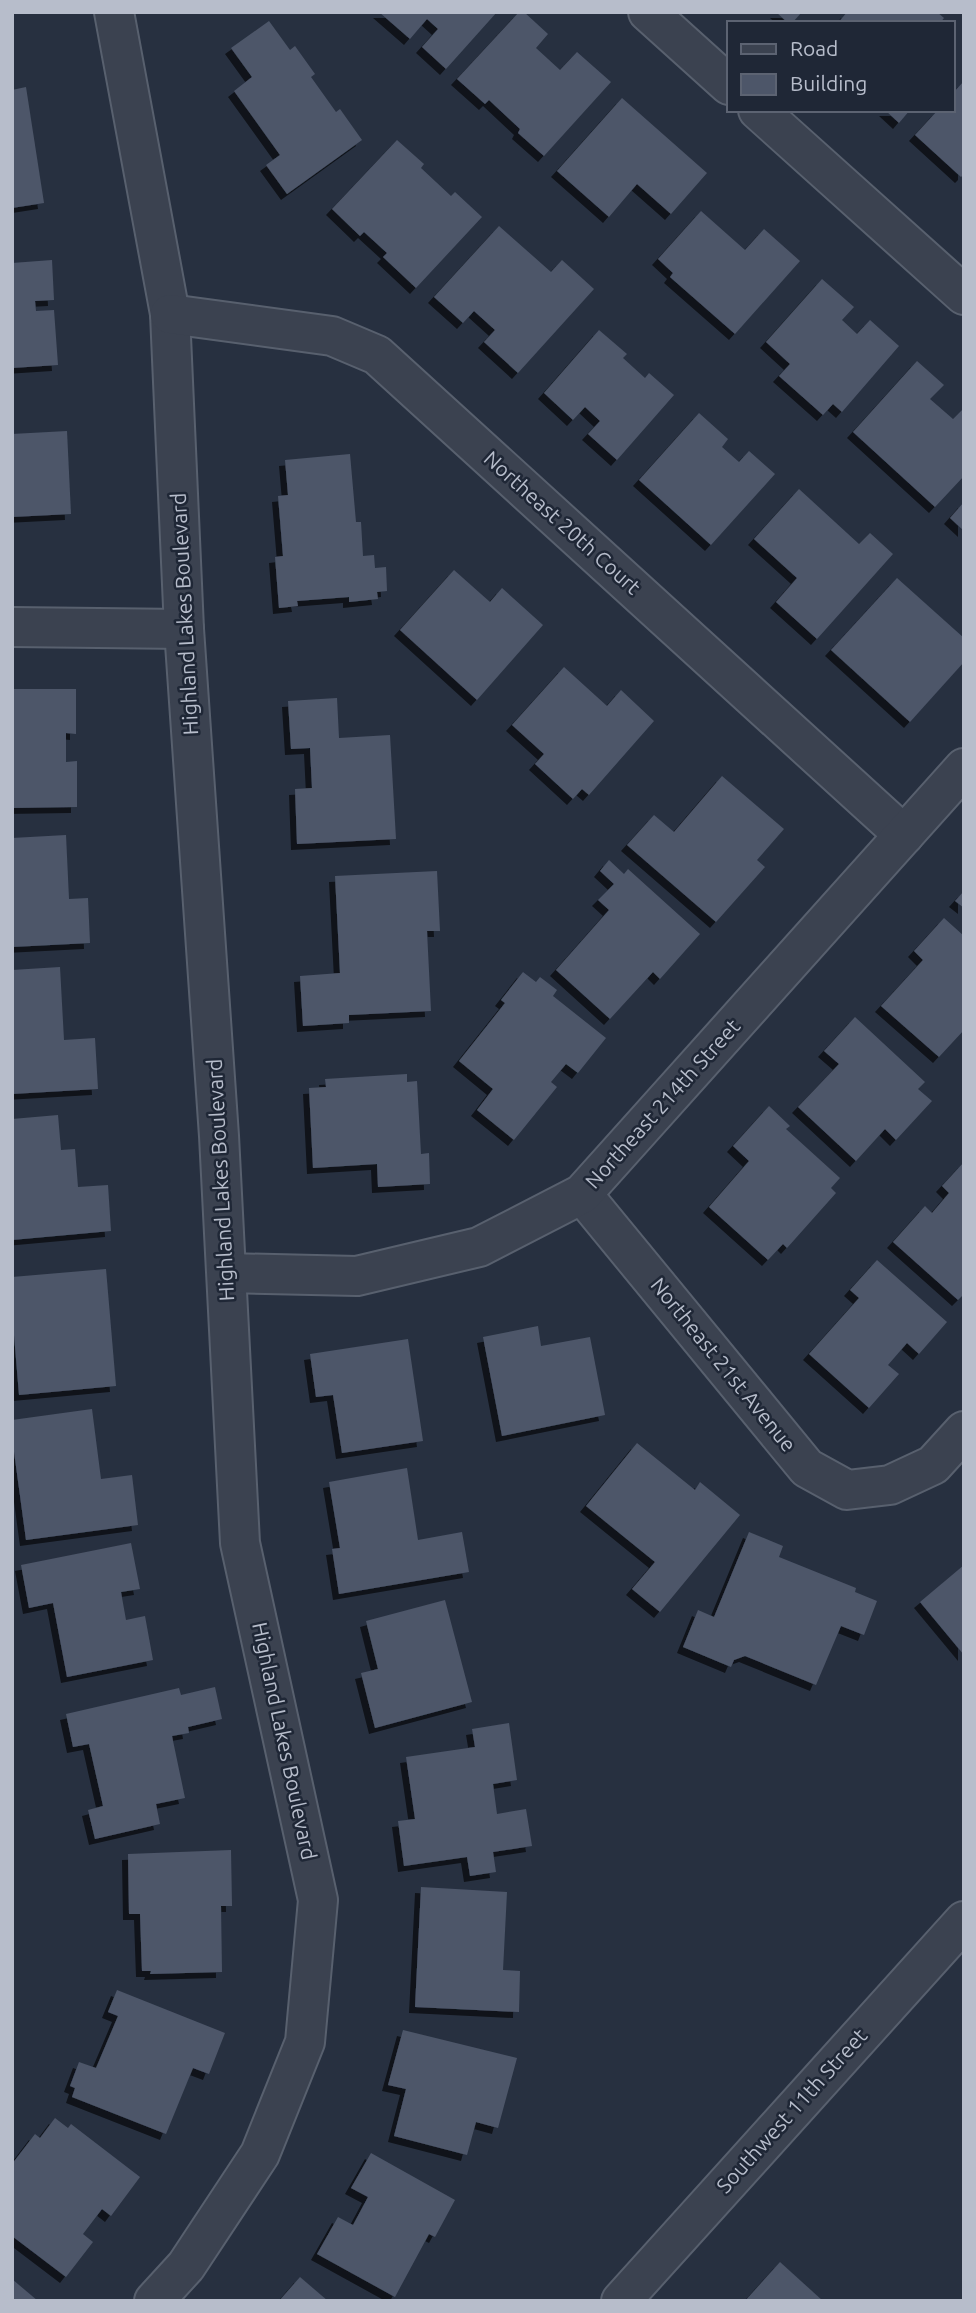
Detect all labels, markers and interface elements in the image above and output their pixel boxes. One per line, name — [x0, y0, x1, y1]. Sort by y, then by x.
legend — [727, 21, 955, 112]
text: Road — [790, 36, 838, 60]
text: Building — [790, 71, 867, 95]
street label: Northeast 20th Court — [480, 446, 646, 599]
street label: Highland Lakes Boulevard — [166, 492, 202, 736]
street label: Northeast 214th Street — [580, 1014, 745, 1193]
street label: Highland Lakes Boulevard — [202, 1058, 238, 1302]
street label: Northeast 21st Avenue — [646, 1273, 801, 1456]
street label: Highland Lakes Boulevard — [248, 1620, 322, 1862]
street label: Southwest 11th Street — [711, 2023, 871, 2197]

